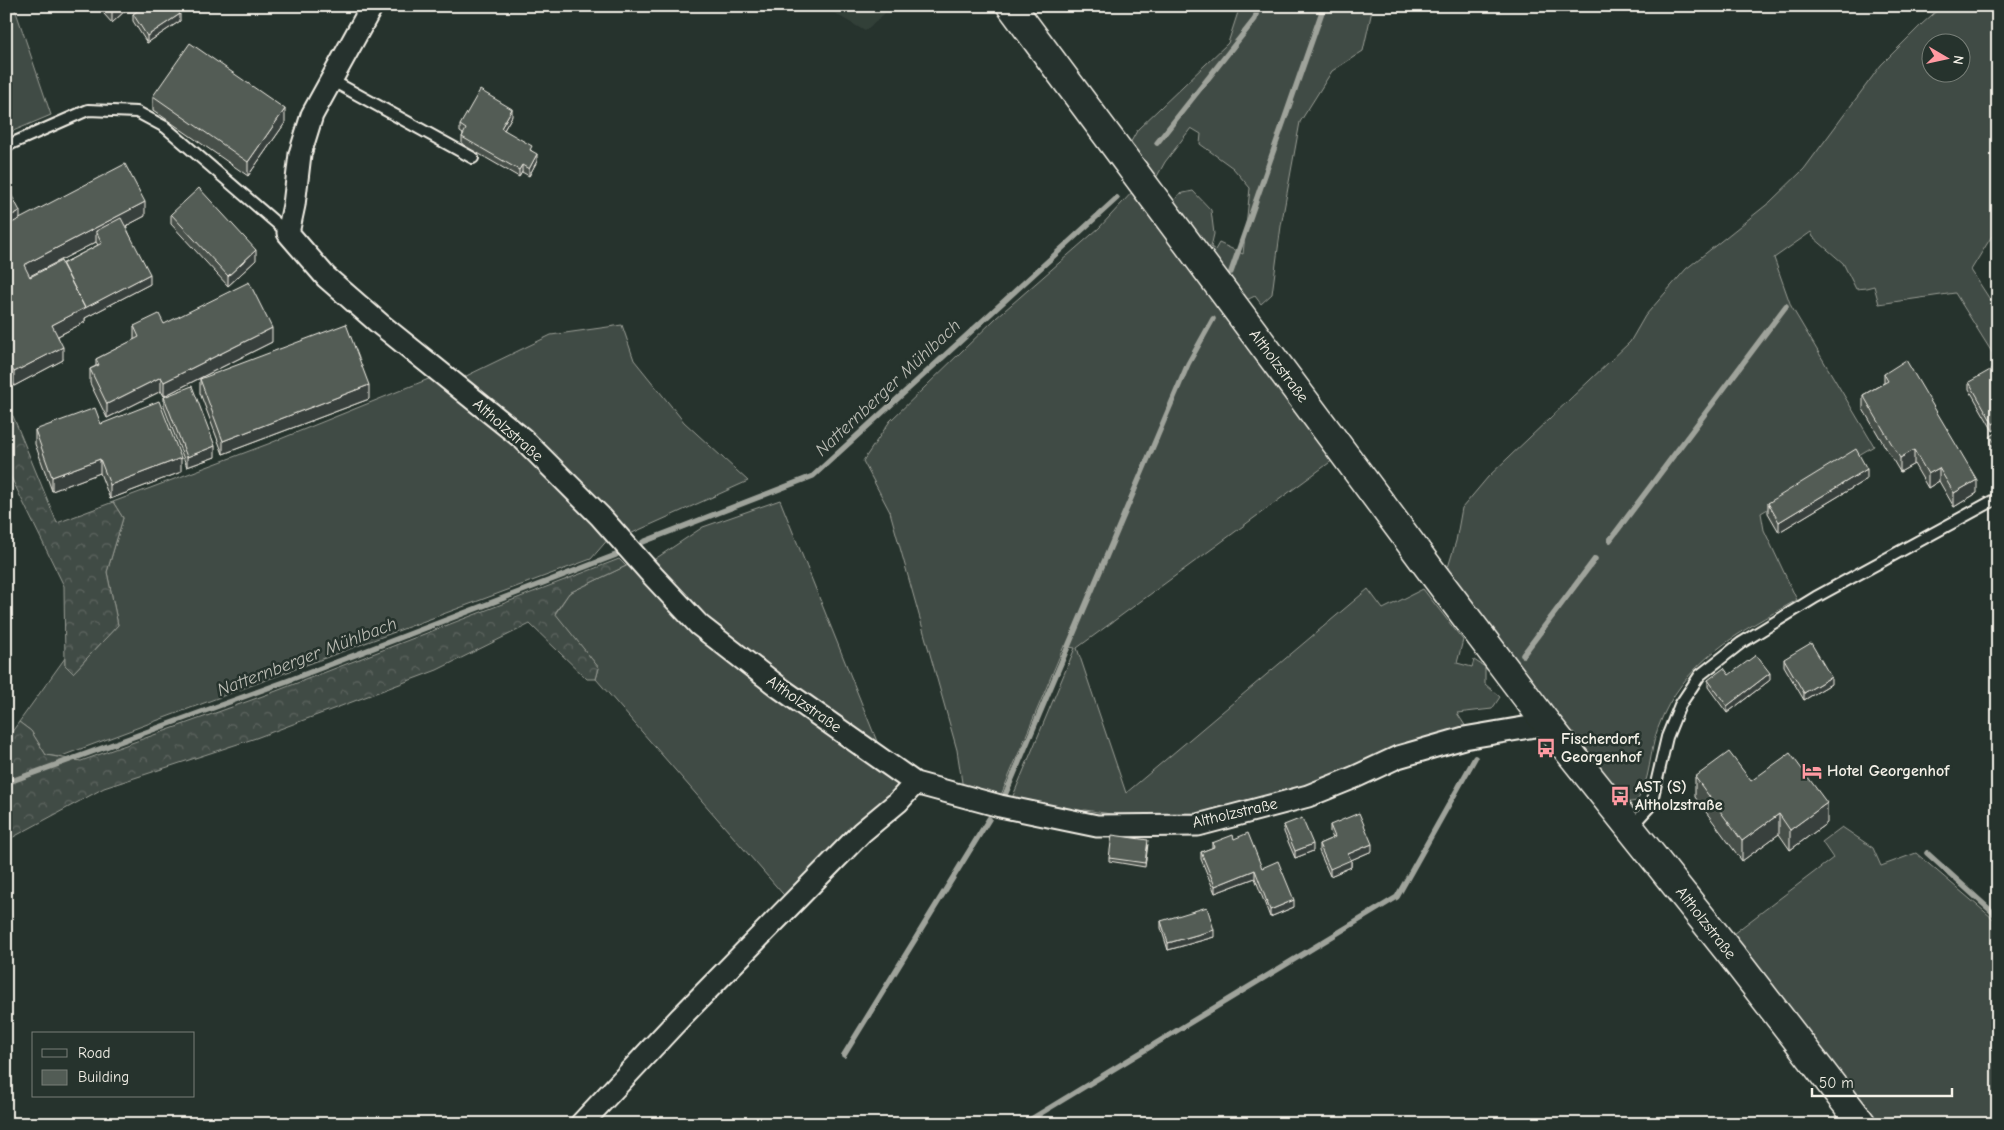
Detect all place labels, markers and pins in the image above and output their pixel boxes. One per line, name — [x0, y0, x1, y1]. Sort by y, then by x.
place label: Fischerdorf, Georgenhof — [1561, 730, 1642, 766]
bus stop icon: Fischerdorf, Georgenhof — [1535, 737, 1557, 759]
hotel icon: Hotel Georgenhof — [1801, 760, 1823, 782]
place label: Hotel Georgenhof — [1827, 762, 1950, 780]
place label: AST (S) Altholzstraße — [1635, 778, 1723, 814]
bus stop icon: AST (S) Altholzstraße — [1609, 785, 1631, 807]

